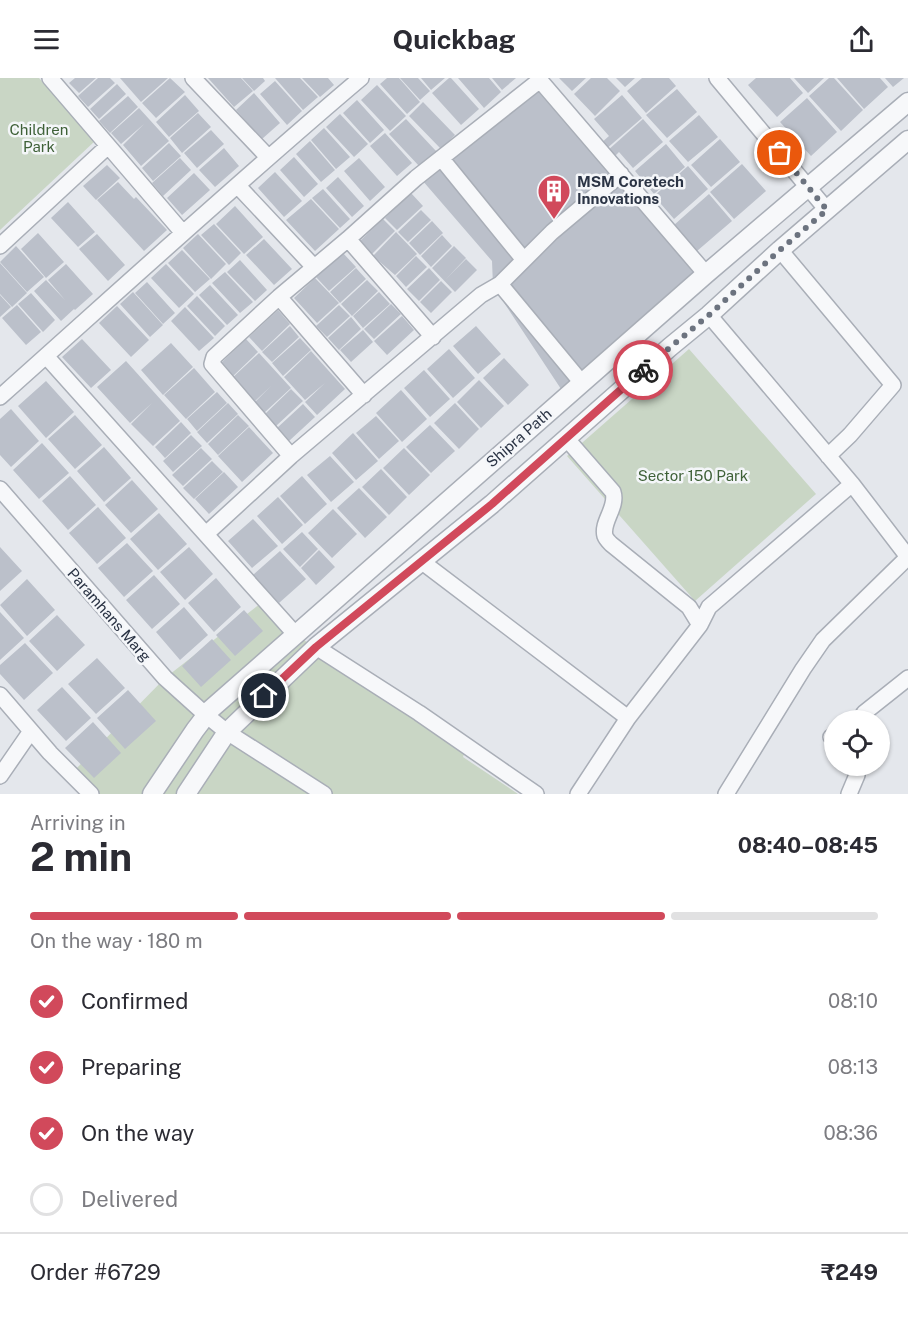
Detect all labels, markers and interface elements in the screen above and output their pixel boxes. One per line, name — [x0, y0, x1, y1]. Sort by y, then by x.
icon: menu — [30, 23, 63, 56]
text: Quickbag — [392, 23, 516, 55]
icon: share — [845, 23, 878, 56]
park label: Children Park — [10, 121, 68, 155]
pin — [754, 127, 805, 178]
icon: bag — [763, 136, 796, 169]
building icon: MSM Coretech Innovations — [536, 173, 572, 220]
place label: MSM Coretech Innovations — [577, 173, 684, 207]
courier — [613, 340, 673, 400]
icon: bike — [627, 354, 660, 387]
street label: Shipra Path — [483, 405, 555, 471]
park label: Sector 150 Park — [638, 467, 748, 484]
street label: Paramhans Marg — [64, 565, 154, 665]
pin — [238, 670, 289, 721]
icon: home — [247, 679, 280, 712]
map controls — [824, 710, 890, 776]
button: locate — [824, 710, 890, 776]
text: Arriving in — [30, 811, 125, 835]
text: 08:40–08:45 — [738, 832, 878, 858]
text: 2 min — [30, 834, 132, 880]
text: On the way · 180 m — [30, 929, 202, 953]
icon: check — [30, 985, 63, 1018]
text: Confirmed — [81, 988, 188, 1014]
text: 08:10 — [828, 989, 878, 1013]
icon: check — [30, 1051, 63, 1084]
text: Preparing — [81, 1054, 182, 1080]
text: 08:13 — [828, 1055, 878, 1079]
icon: check — [30, 1117, 63, 1150]
text: On the way — [81, 1120, 194, 1146]
text: 08:36 — [824, 1121, 878, 1145]
text: Delivered — [81, 1186, 178, 1212]
text: Order #6729 — [30, 1259, 161, 1285]
text: ₹249 — [821, 1259, 878, 1285]

